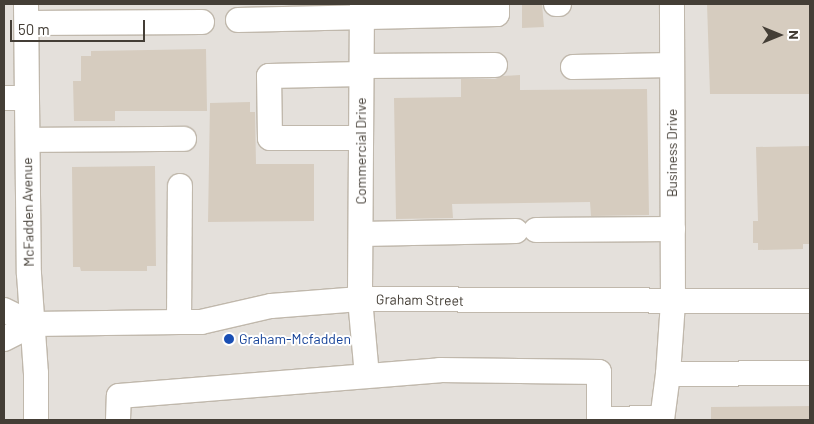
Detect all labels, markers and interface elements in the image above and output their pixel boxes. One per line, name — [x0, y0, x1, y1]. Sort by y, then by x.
scale bar — [12, 10, 148, 42]
north arrow — [754, 10, 804, 60]
text: 50 m — [18, 20, 50, 38]
text: N — [786, 30, 803, 40]
street label: Commercial Drive — [353, 98, 369, 204]
street label: Business Drive — [664, 109, 680, 197]
street label: McFadden Avenue — [19, 157, 37, 267]
street label: Graham Street — [376, 291, 464, 309]
place label: Graham-Mcfadden — [239, 331, 351, 347]
marker: Graham-Mcfadden — [223, 333, 235, 345]

